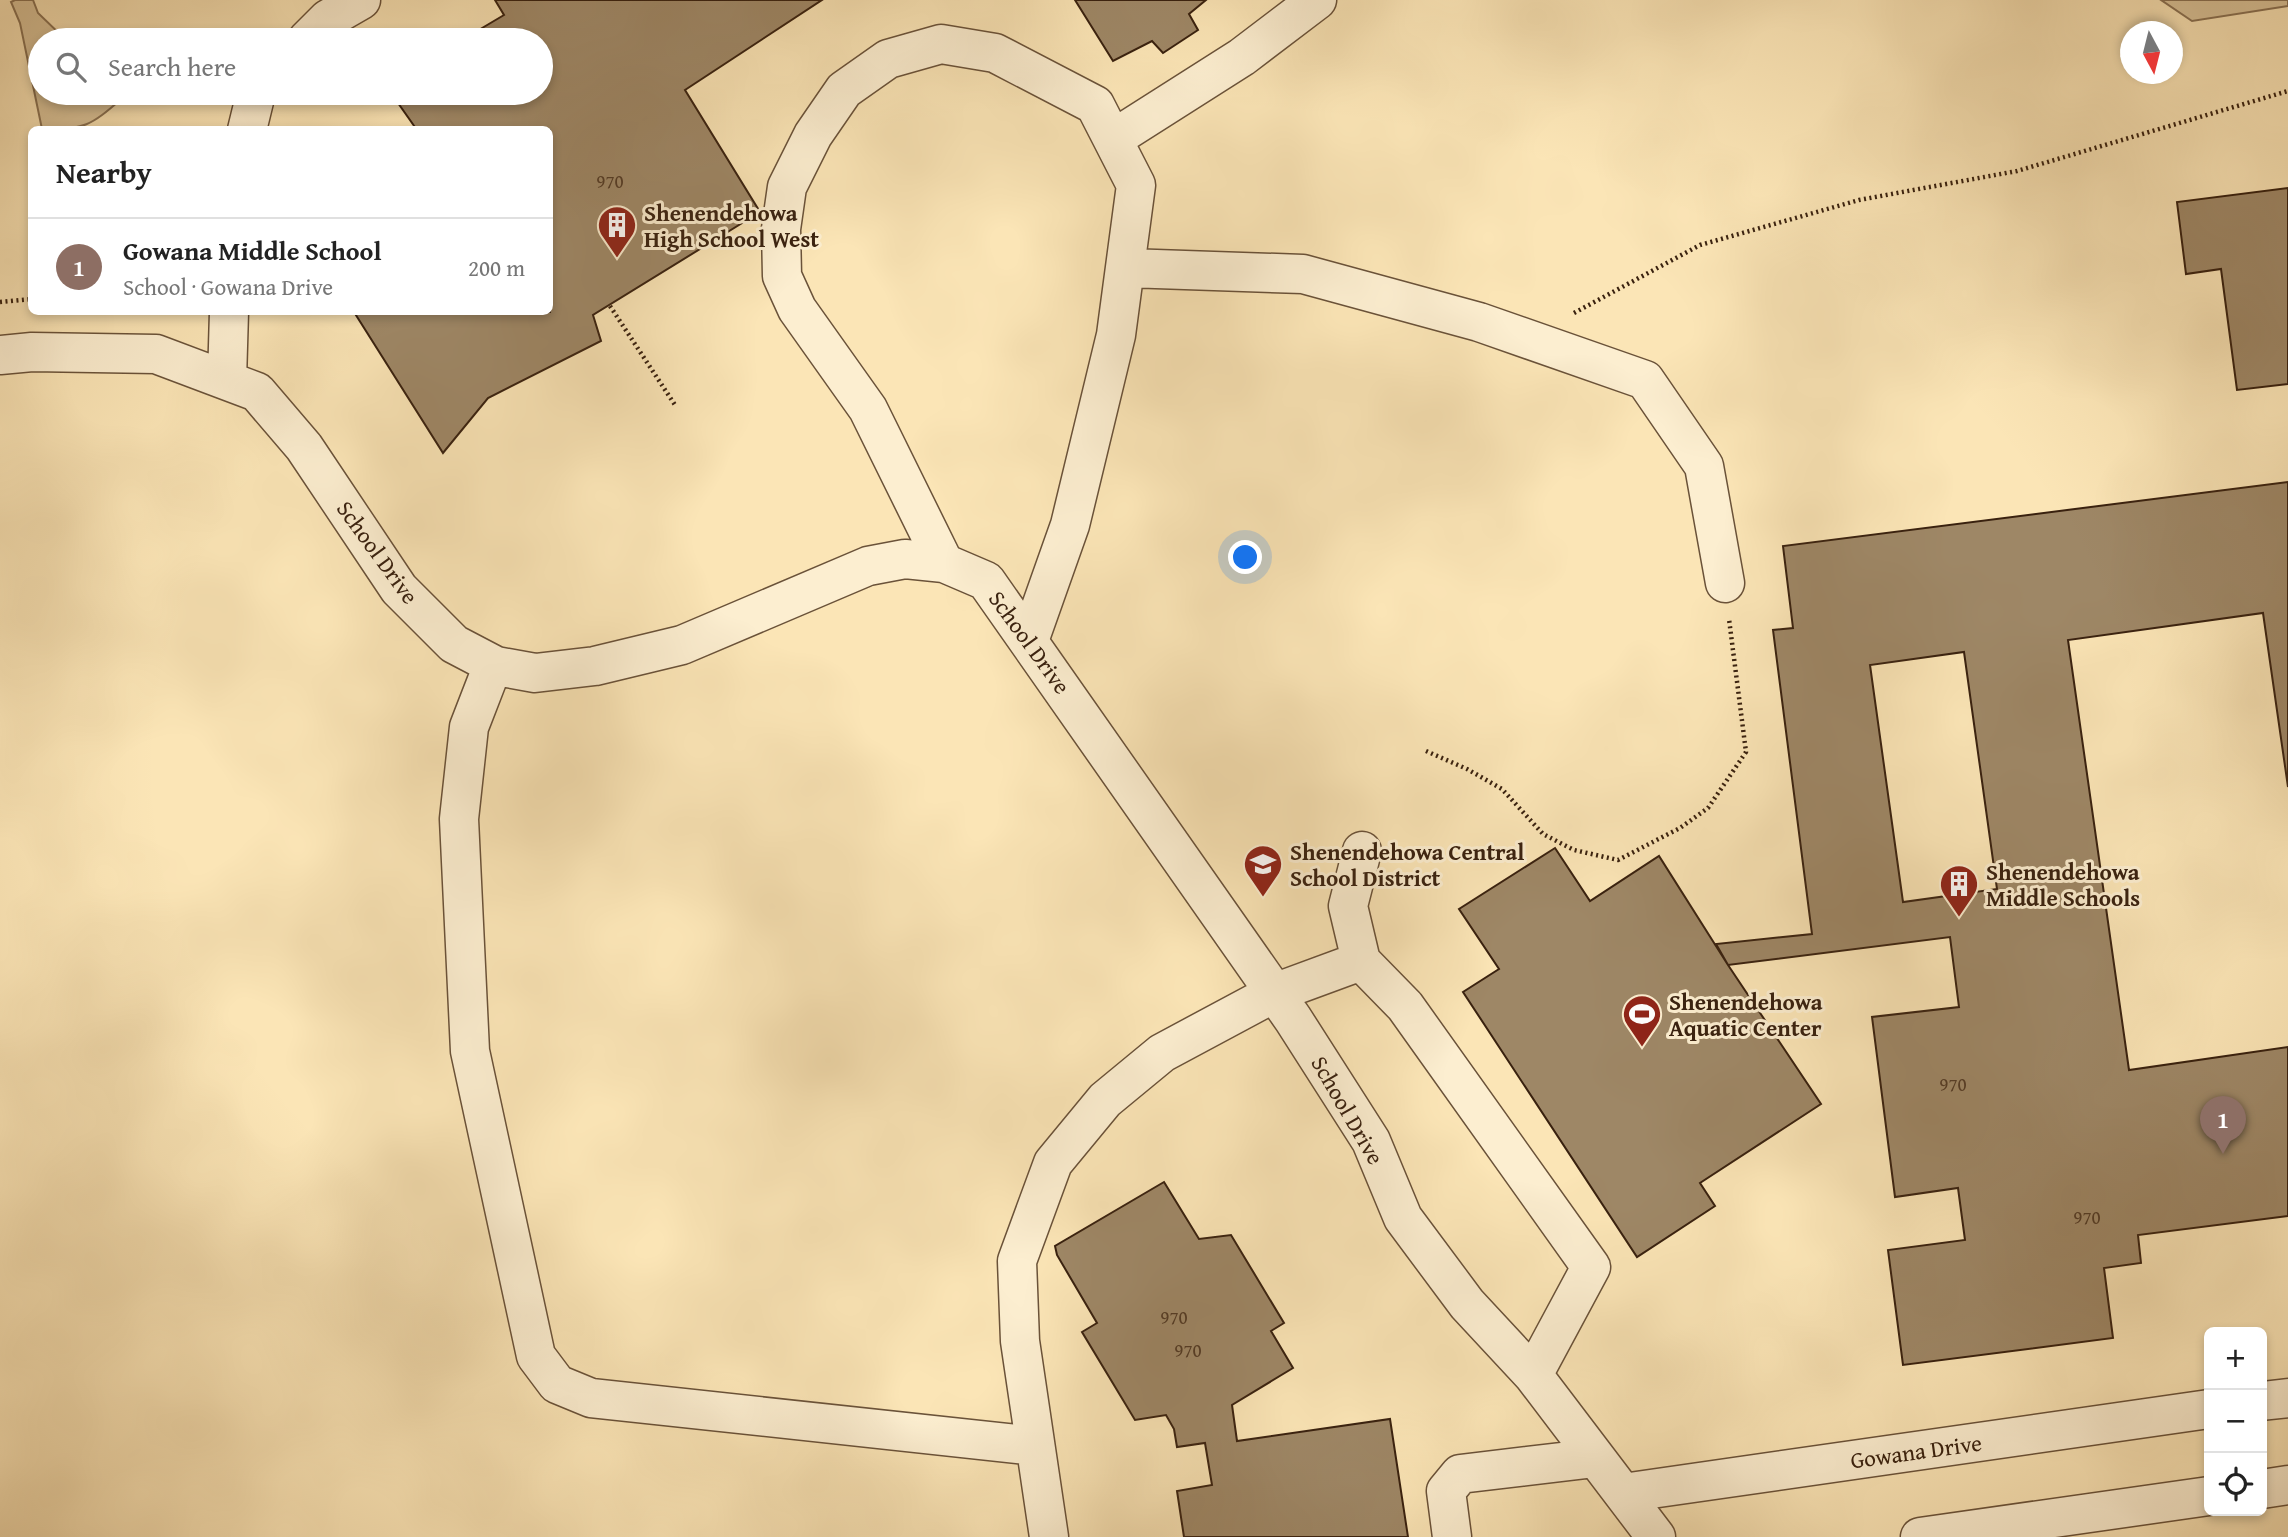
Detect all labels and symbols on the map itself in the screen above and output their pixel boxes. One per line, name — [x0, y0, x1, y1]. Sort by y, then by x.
north arrow — [2120, 21, 2183, 84]
house number: 970 — [596, 167, 624, 195]
place label: Shenendehowa High School West — [644, 196, 819, 255]
building icon: Shenendehowa High School West — [596, 204, 638, 259]
street label: School Drive — [329, 494, 427, 610]
your location — [1228, 540, 1262, 574]
street label: School Drive — [981, 584, 1079, 700]
place label: Shenendehowa Central School District — [1290, 835, 1524, 894]
school or university icon: Shenendehowa Central School District — [1242, 843, 1284, 898]
place label: Shenendehowa Middle Schools — [1986, 855, 2140, 914]
building icon: Shenendehowa Middle Schools — [1938, 863, 1980, 918]
place label: Shenendehowa Aquatic Center — [1669, 985, 1823, 1044]
sports icon: Shenendehowa Aquatic Center — [1621, 993, 1663, 1048]
street label: School Drive — [1304, 1050, 1392, 1170]
house number: 970 — [1939, 1070, 1967, 1098]
pin: 1 — [2200, 1096, 2246, 1154]
house number: 970 — [2073, 1203, 2101, 1231]
house number: 970 — [1160, 1303, 1188, 1331]
house number: 970 — [1174, 1336, 1202, 1364]
street label: Gowana Drive — [1848, 1425, 1984, 1477]

